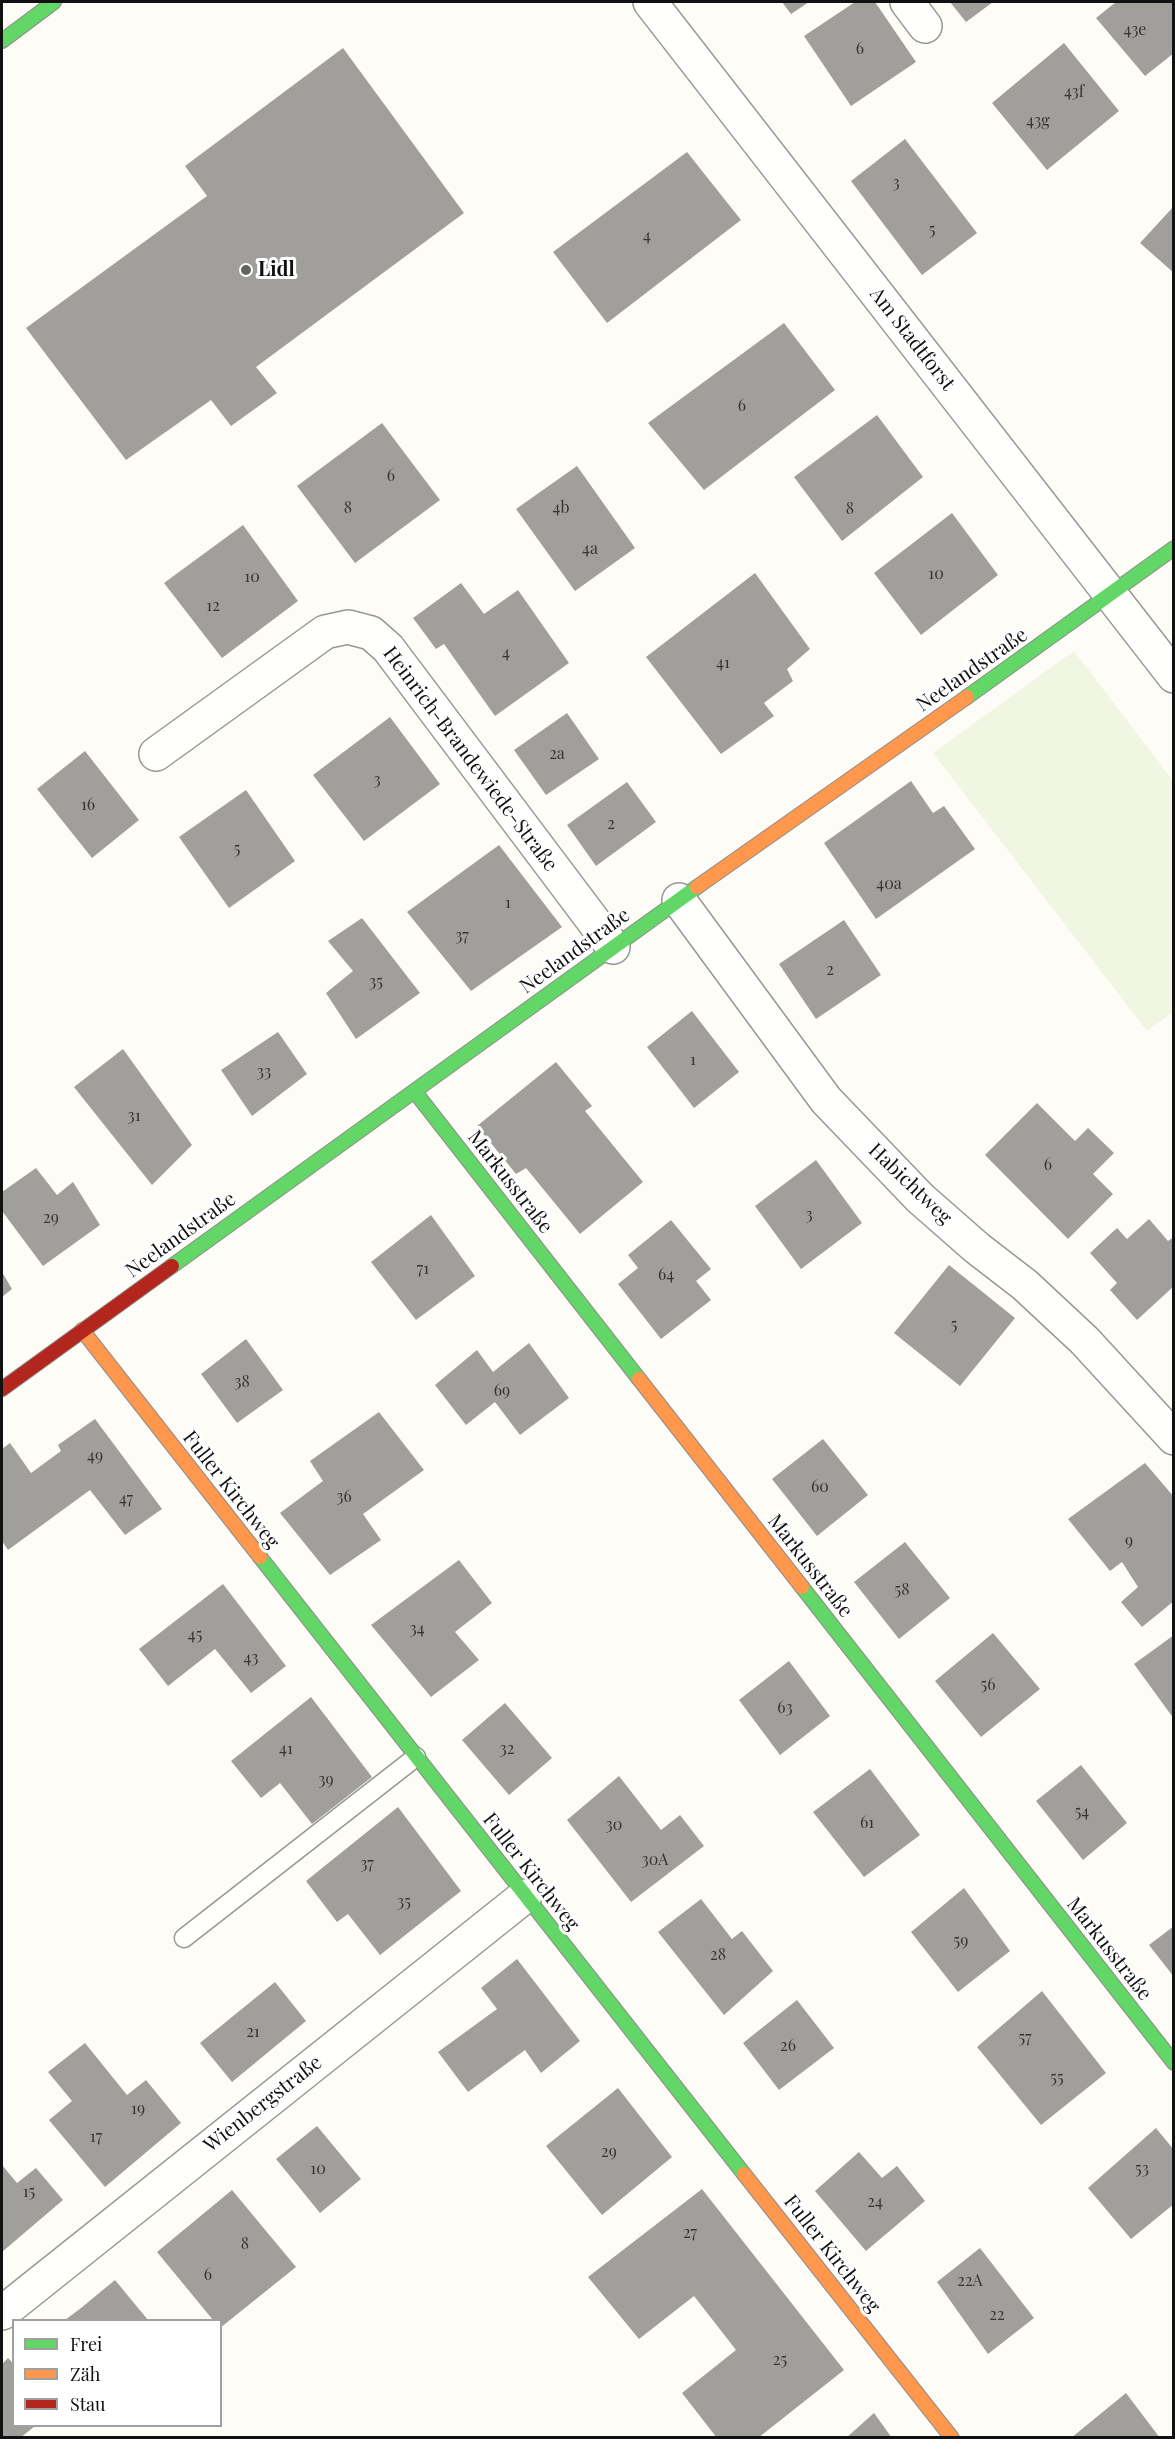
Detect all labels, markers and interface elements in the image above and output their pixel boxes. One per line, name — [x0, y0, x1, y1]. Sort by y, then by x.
house number: 43e — [1124, 20, 1146, 40]
house number: 6 — [856, 39, 864, 59]
house number: 43f — [1064, 82, 1084, 102]
house number: 43g — [1026, 111, 1050, 131]
house number: 3 — [892, 173, 900, 193]
house number: 5 — [929, 220, 935, 240]
house number: 4 — [643, 226, 651, 246]
place label: Lidl — [258, 258, 295, 282]
marker: Lidl — [239, 263, 253, 277]
street label: Am Stadtforst — [864, 283, 960, 395]
house number: 6 — [738, 396, 746, 416]
house number: 6 — [387, 466, 395, 486]
house number: 8 — [344, 498, 352, 518]
house number: 4b — [553, 498, 569, 518]
house number: 8 — [846, 499, 854, 519]
house number: 4a — [582, 539, 598, 559]
house number: 10 — [928, 564, 944, 584]
house number: 10 — [244, 567, 260, 587]
house number: 12 — [206, 596, 220, 616]
street label: Neelandstraße — [912, 623, 1032, 717]
street label: Heinrich-Brandewiede-Straße — [378, 642, 562, 876]
house number: 4 — [502, 643, 510, 663]
house number: 41 — [716, 653, 730, 673]
house number: 2a — [549, 744, 565, 764]
house number: 3 — [373, 770, 381, 790]
house number: 16 — [81, 795, 95, 815]
house number: 2 — [607, 814, 615, 834]
house number: 5 — [234, 839, 240, 859]
house number: 40a — [876, 874, 902, 894]
house number: 1 — [505, 893, 511, 913]
street label: Neelandstraße — [515, 903, 635, 999]
house number: 37 — [455, 926, 469, 946]
house number: 2 — [826, 960, 834, 980]
house number: 35 — [369, 972, 383, 992]
house number: 1 — [690, 1050, 696, 1070]
house number: 33 — [257, 1062, 271, 1082]
house number: 31 — [127, 1106, 141, 1126]
street label: Markusstraße — [462, 1126, 558, 1238]
street label: Habichtweg — [863, 1138, 957, 1230]
house number: 6 — [1044, 1155, 1052, 1175]
street label: Neelandstraße — [121, 1187, 241, 1283]
house number: 3 — [805, 1205, 813, 1225]
house number: 29 — [43, 1208, 59, 1228]
house number: 71 — [417, 1259, 429, 1279]
house number: 64 — [658, 1265, 674, 1285]
house number: 5 — [951, 1315, 957, 1335]
house number: 38 — [234, 1372, 250, 1392]
house number: 69 — [494, 1381, 510, 1401]
street label: Fuller Kirchweg — [178, 1426, 284, 1554]
house number: 49 — [87, 1446, 103, 1466]
house number: 60 — [811, 1477, 829, 1497]
house number: 36 — [336, 1487, 352, 1507]
house number: 47 — [119, 1489, 133, 1509]
street label: Markusstraße — [762, 1510, 858, 1622]
house number: 9 — [1125, 1531, 1133, 1551]
house number: 58 — [895, 1580, 909, 1600]
house number: 34 — [409, 1619, 425, 1639]
house number: 45 — [188, 1625, 202, 1645]
house number: 43 — [244, 1648, 258, 1668]
house number: 56 — [981, 1675, 995, 1695]
house number: 63 — [777, 1698, 793, 1718]
house number: 41 — [279, 1739, 293, 1759]
house number: 32 — [500, 1739, 514, 1759]
house number: 39 — [318, 1770, 334, 1790]
house number: 54 — [1075, 1802, 1089, 1822]
street label: Fuller Kirchweg — [478, 1808, 584, 1936]
house number: 61 — [860, 1813, 874, 1833]
house number: 30 — [606, 1815, 622, 1835]
house number: 30A — [642, 1850, 668, 1870]
house number: 37 — [360, 1854, 374, 1874]
house number: 35 — [397, 1892, 411, 1912]
street label: Markusstraße — [1061, 1893, 1157, 2005]
house number: 59 — [954, 1931, 968, 1951]
house number: 28 — [710, 1945, 726, 1965]
house number: 21 — [246, 2022, 260, 2042]
house number: 57 — [1018, 2028, 1032, 2048]
house number: 26 — [780, 2036, 796, 2056]
street label: Wienbergstraße — [199, 2051, 327, 2157]
house number: 55 — [1050, 2068, 1064, 2088]
house number: 19 — [131, 2099, 145, 2119]
house number: 17 — [90, 2127, 102, 2147]
house number: 29 — [601, 2142, 617, 2162]
house number: 10 — [310, 2159, 326, 2179]
house number: 53 — [1135, 2159, 1149, 2179]
house number: 15 — [23, 2182, 35, 2202]
street label: Fuller Kirchweg — [779, 2190, 885, 2318]
house number: 24 — [867, 2192, 883, 2212]
house number: 27 — [683, 2223, 697, 2243]
house number: 8 — [241, 2234, 249, 2254]
house number: 6 — [204, 2265, 212, 2285]
house number: 22A — [957, 2271, 983, 2291]
house number: 22 — [989, 2305, 1005, 2325]
legend — [12, 2319, 222, 2427]
text: Frei — [70, 2332, 102, 2356]
house number: 25 — [773, 2350, 787, 2370]
text: Zäh — [70, 2362, 100, 2386]
text: Stau — [70, 2392, 106, 2416]

